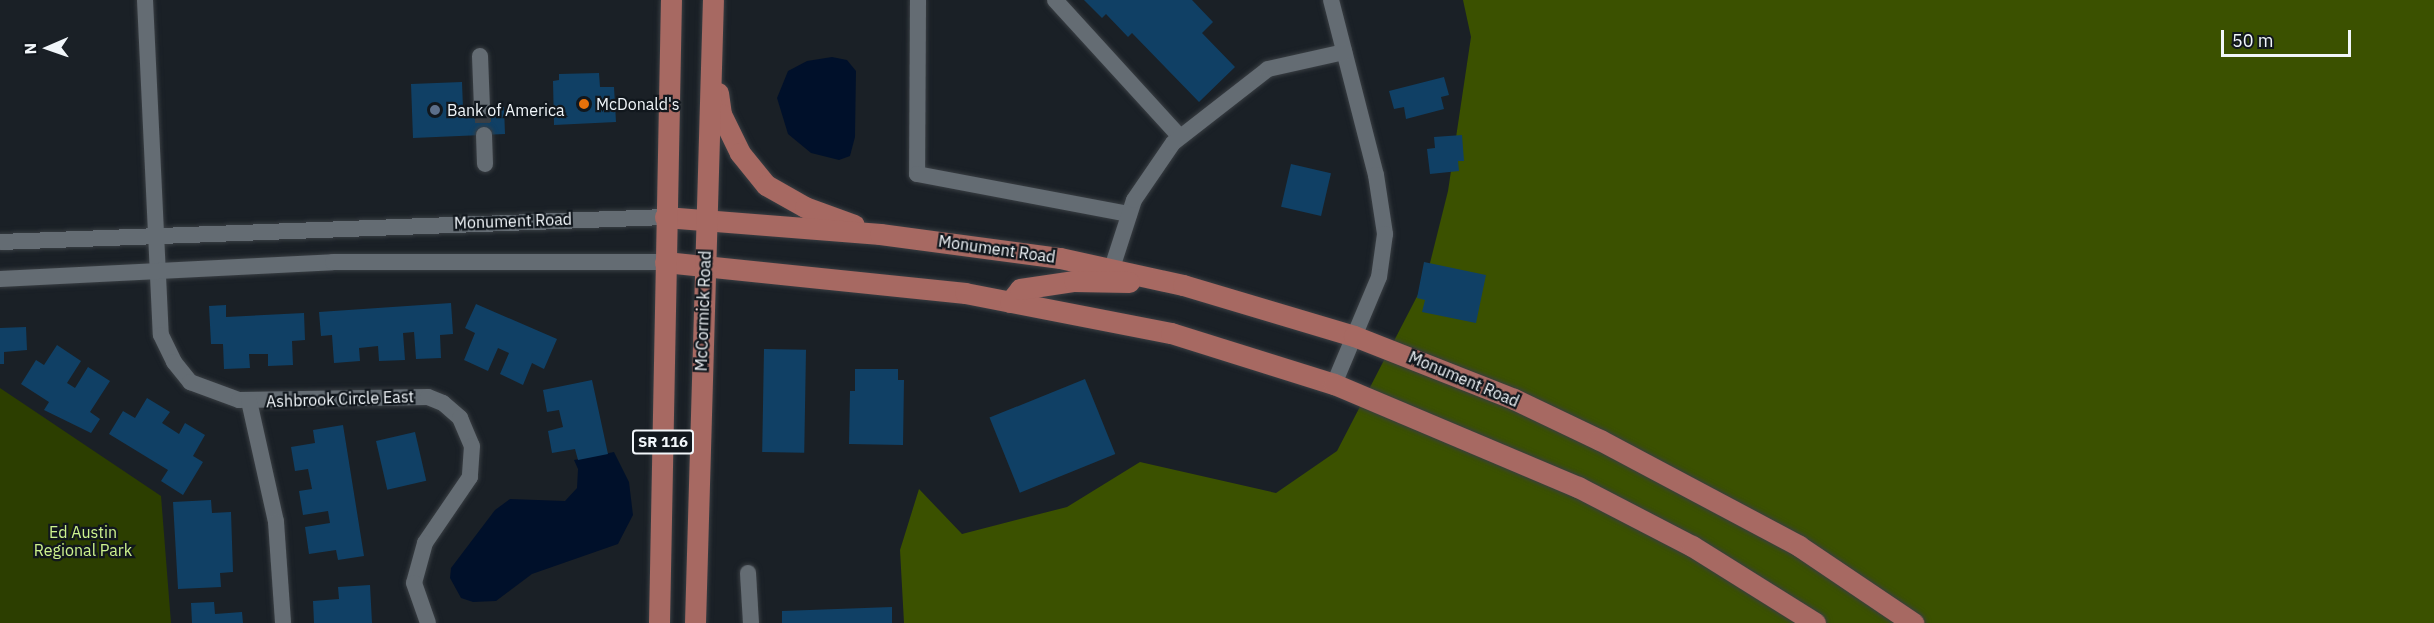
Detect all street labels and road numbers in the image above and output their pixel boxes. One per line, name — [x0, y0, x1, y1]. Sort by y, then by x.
street label: Monument Road — [454, 209, 572, 233]
street label: Monument Road — [937, 231, 1057, 267]
street label: McCormick Road — [691, 250, 715, 372]
street label: Monument Road — [1406, 347, 1522, 411]
street label: Ashbrook Circle East — [266, 387, 414, 411]
road number: SR 116 — [632, 430, 694, 454]

